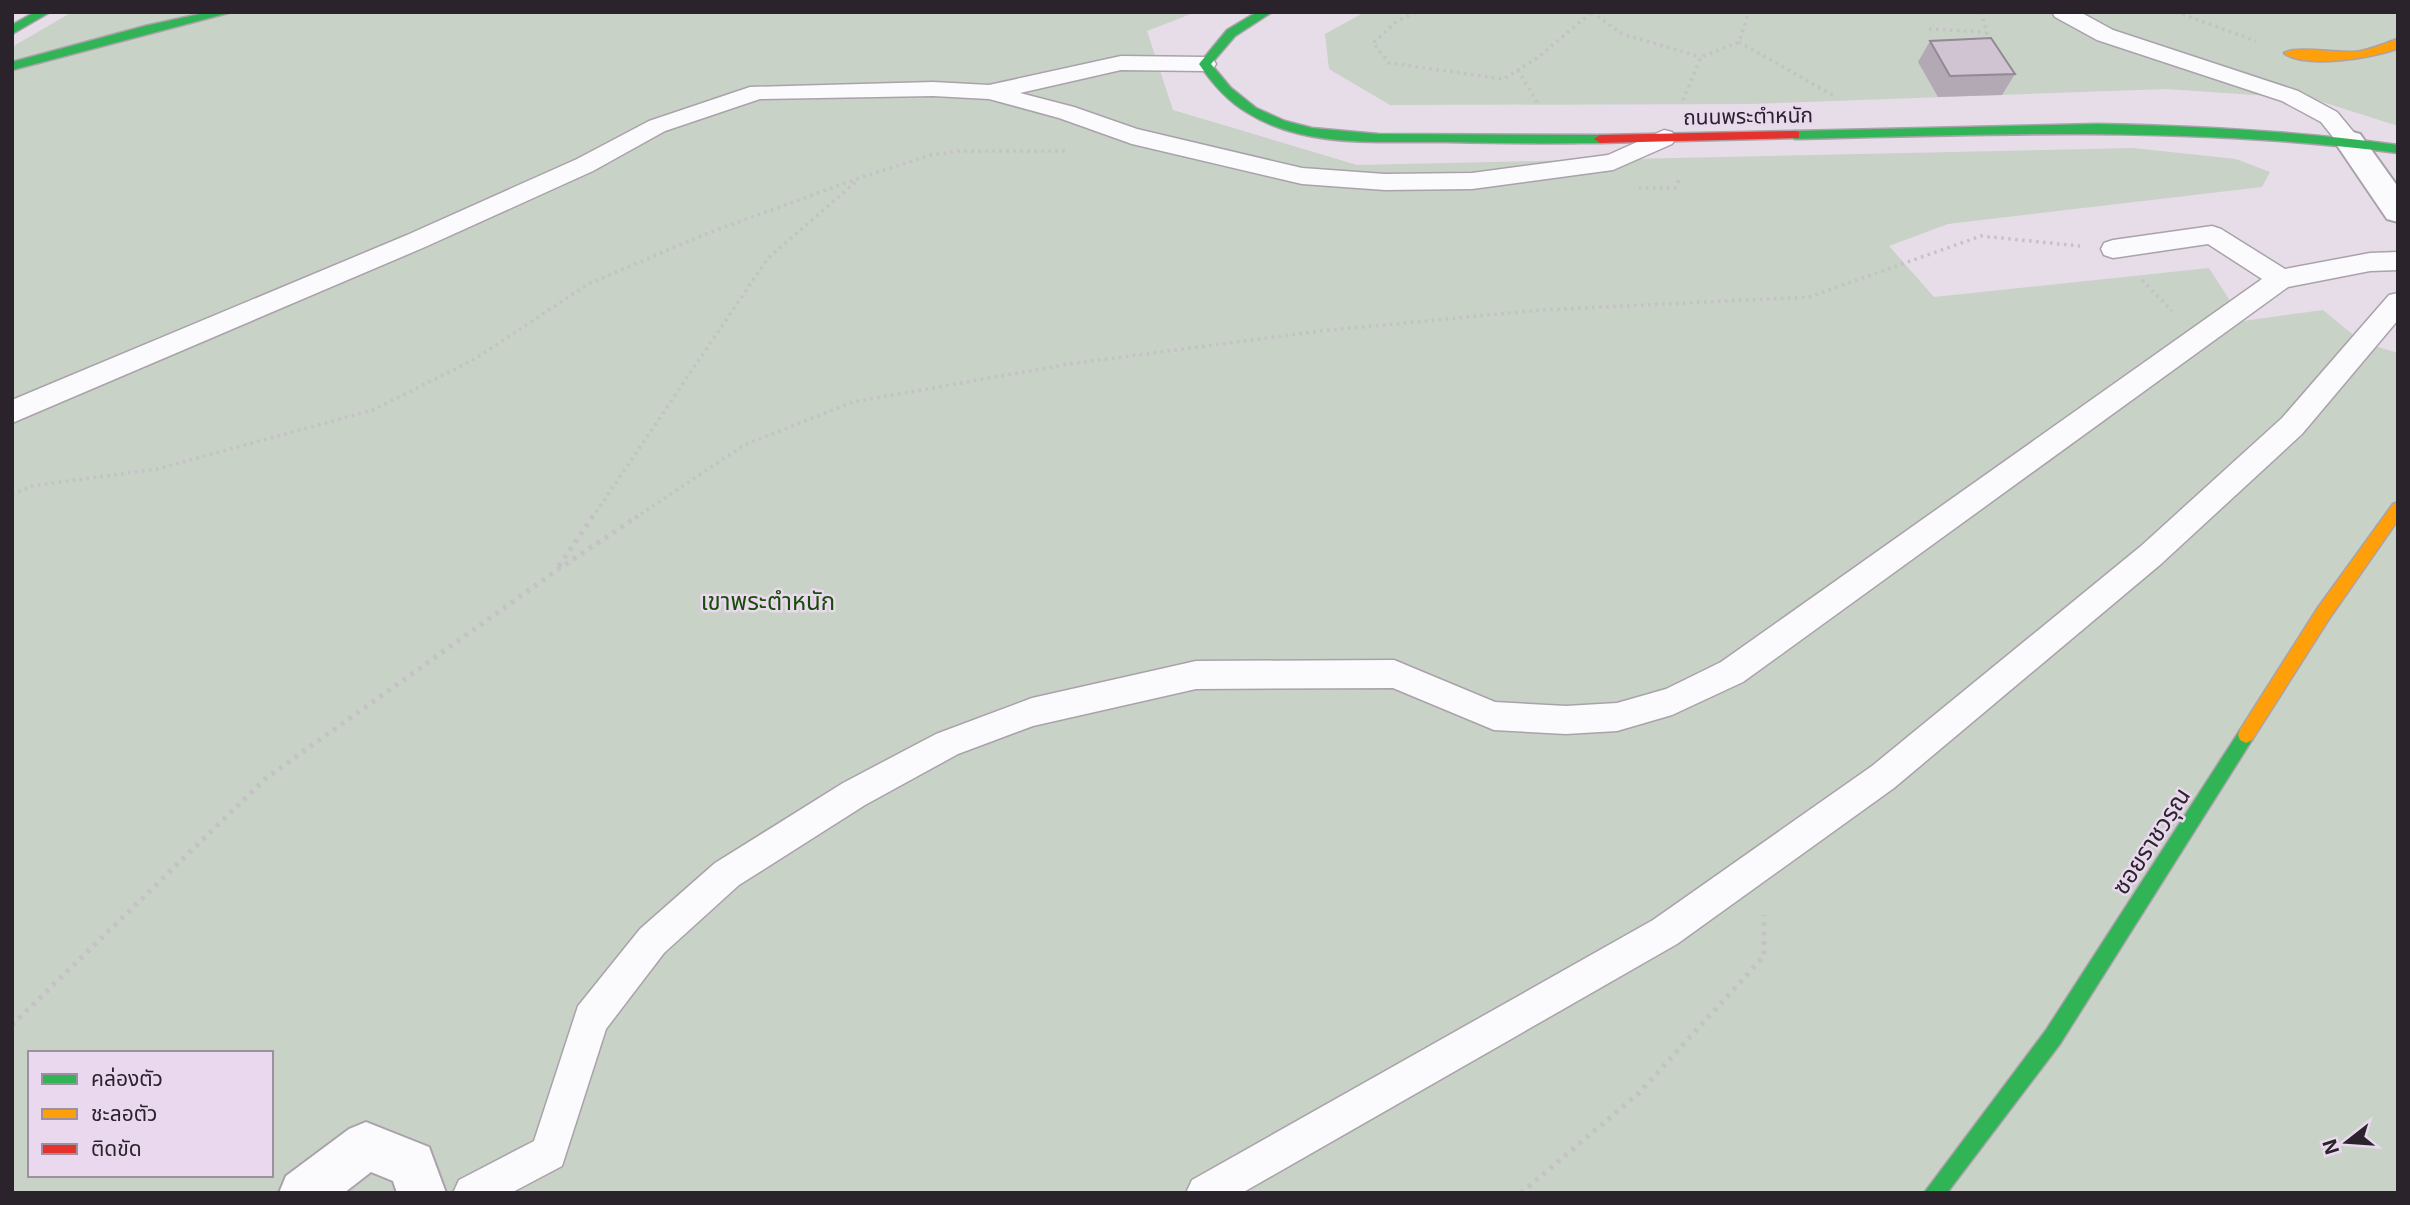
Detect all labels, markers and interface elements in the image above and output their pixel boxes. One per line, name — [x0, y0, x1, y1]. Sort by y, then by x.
street label: ถนนพระตำหนัก — [1683, 102, 1813, 130]
park label: เขาพระตำหนัก — [701, 587, 835, 616]
street label: ซอยราชวรุณ — [2106, 782, 2197, 900]
legend — [28, 1051, 273, 1177]
text: คล่องตัว — [91, 1066, 163, 1091]
text: ชะลอตัว — [91, 1101, 157, 1126]
north arrow — [2312, 1107, 2382, 1177]
text: ติดขัด — [91, 1136, 142, 1161]
text: N — [2318, 1137, 2344, 1157]

